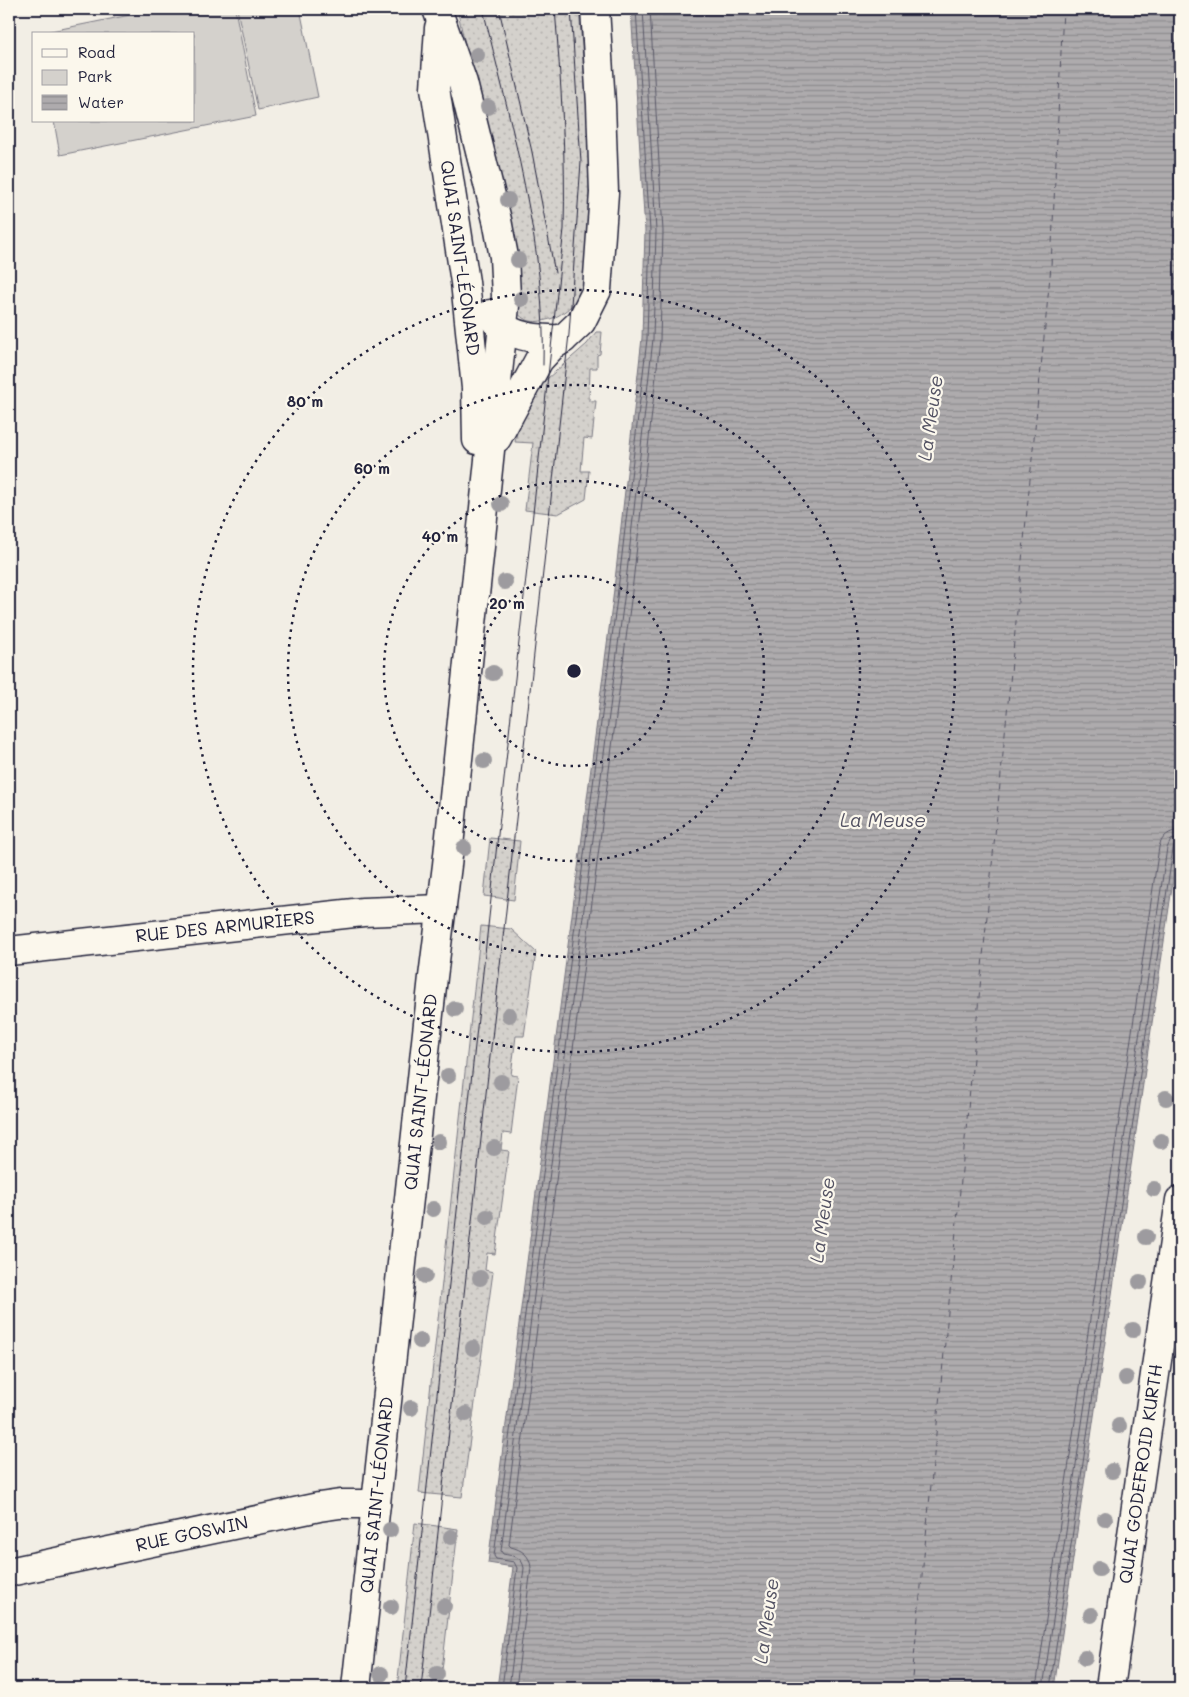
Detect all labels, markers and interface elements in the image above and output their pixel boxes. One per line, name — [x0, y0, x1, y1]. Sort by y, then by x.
legend — [32, 32, 195, 122]
text: Road — [78, 42, 115, 62]
text: Park — [78, 66, 112, 86]
text: Water — [78, 92, 124, 112]
street label: QUAI SAINT-LÉONARD — [435, 159, 487, 357]
water label: La Meuse — [911, 374, 948, 462]
text: 80 m — [287, 391, 323, 411]
text: 60 m — [354, 458, 390, 478]
text: 40 m — [422, 526, 458, 546]
text: 20 m — [489, 593, 525, 613]
centre of rings — [565, 662, 583, 680]
water label: La Meuse — [840, 807, 926, 832]
street label: RUE DES ARMURIERS — [134, 905, 316, 947]
street label: QUAI SAINT-LÉONARD — [398, 993, 442, 1191]
water label: La Meuse — [803, 1176, 840, 1264]
street label: QUAI GODEFROID KURTH — [1113, 1362, 1167, 1585]
street label: QUAI SAINT-LÉONARD — [354, 1396, 398, 1594]
street label: RUE GOSWIN — [133, 1509, 250, 1557]
water label: La Meuse — [747, 1577, 784, 1665]

